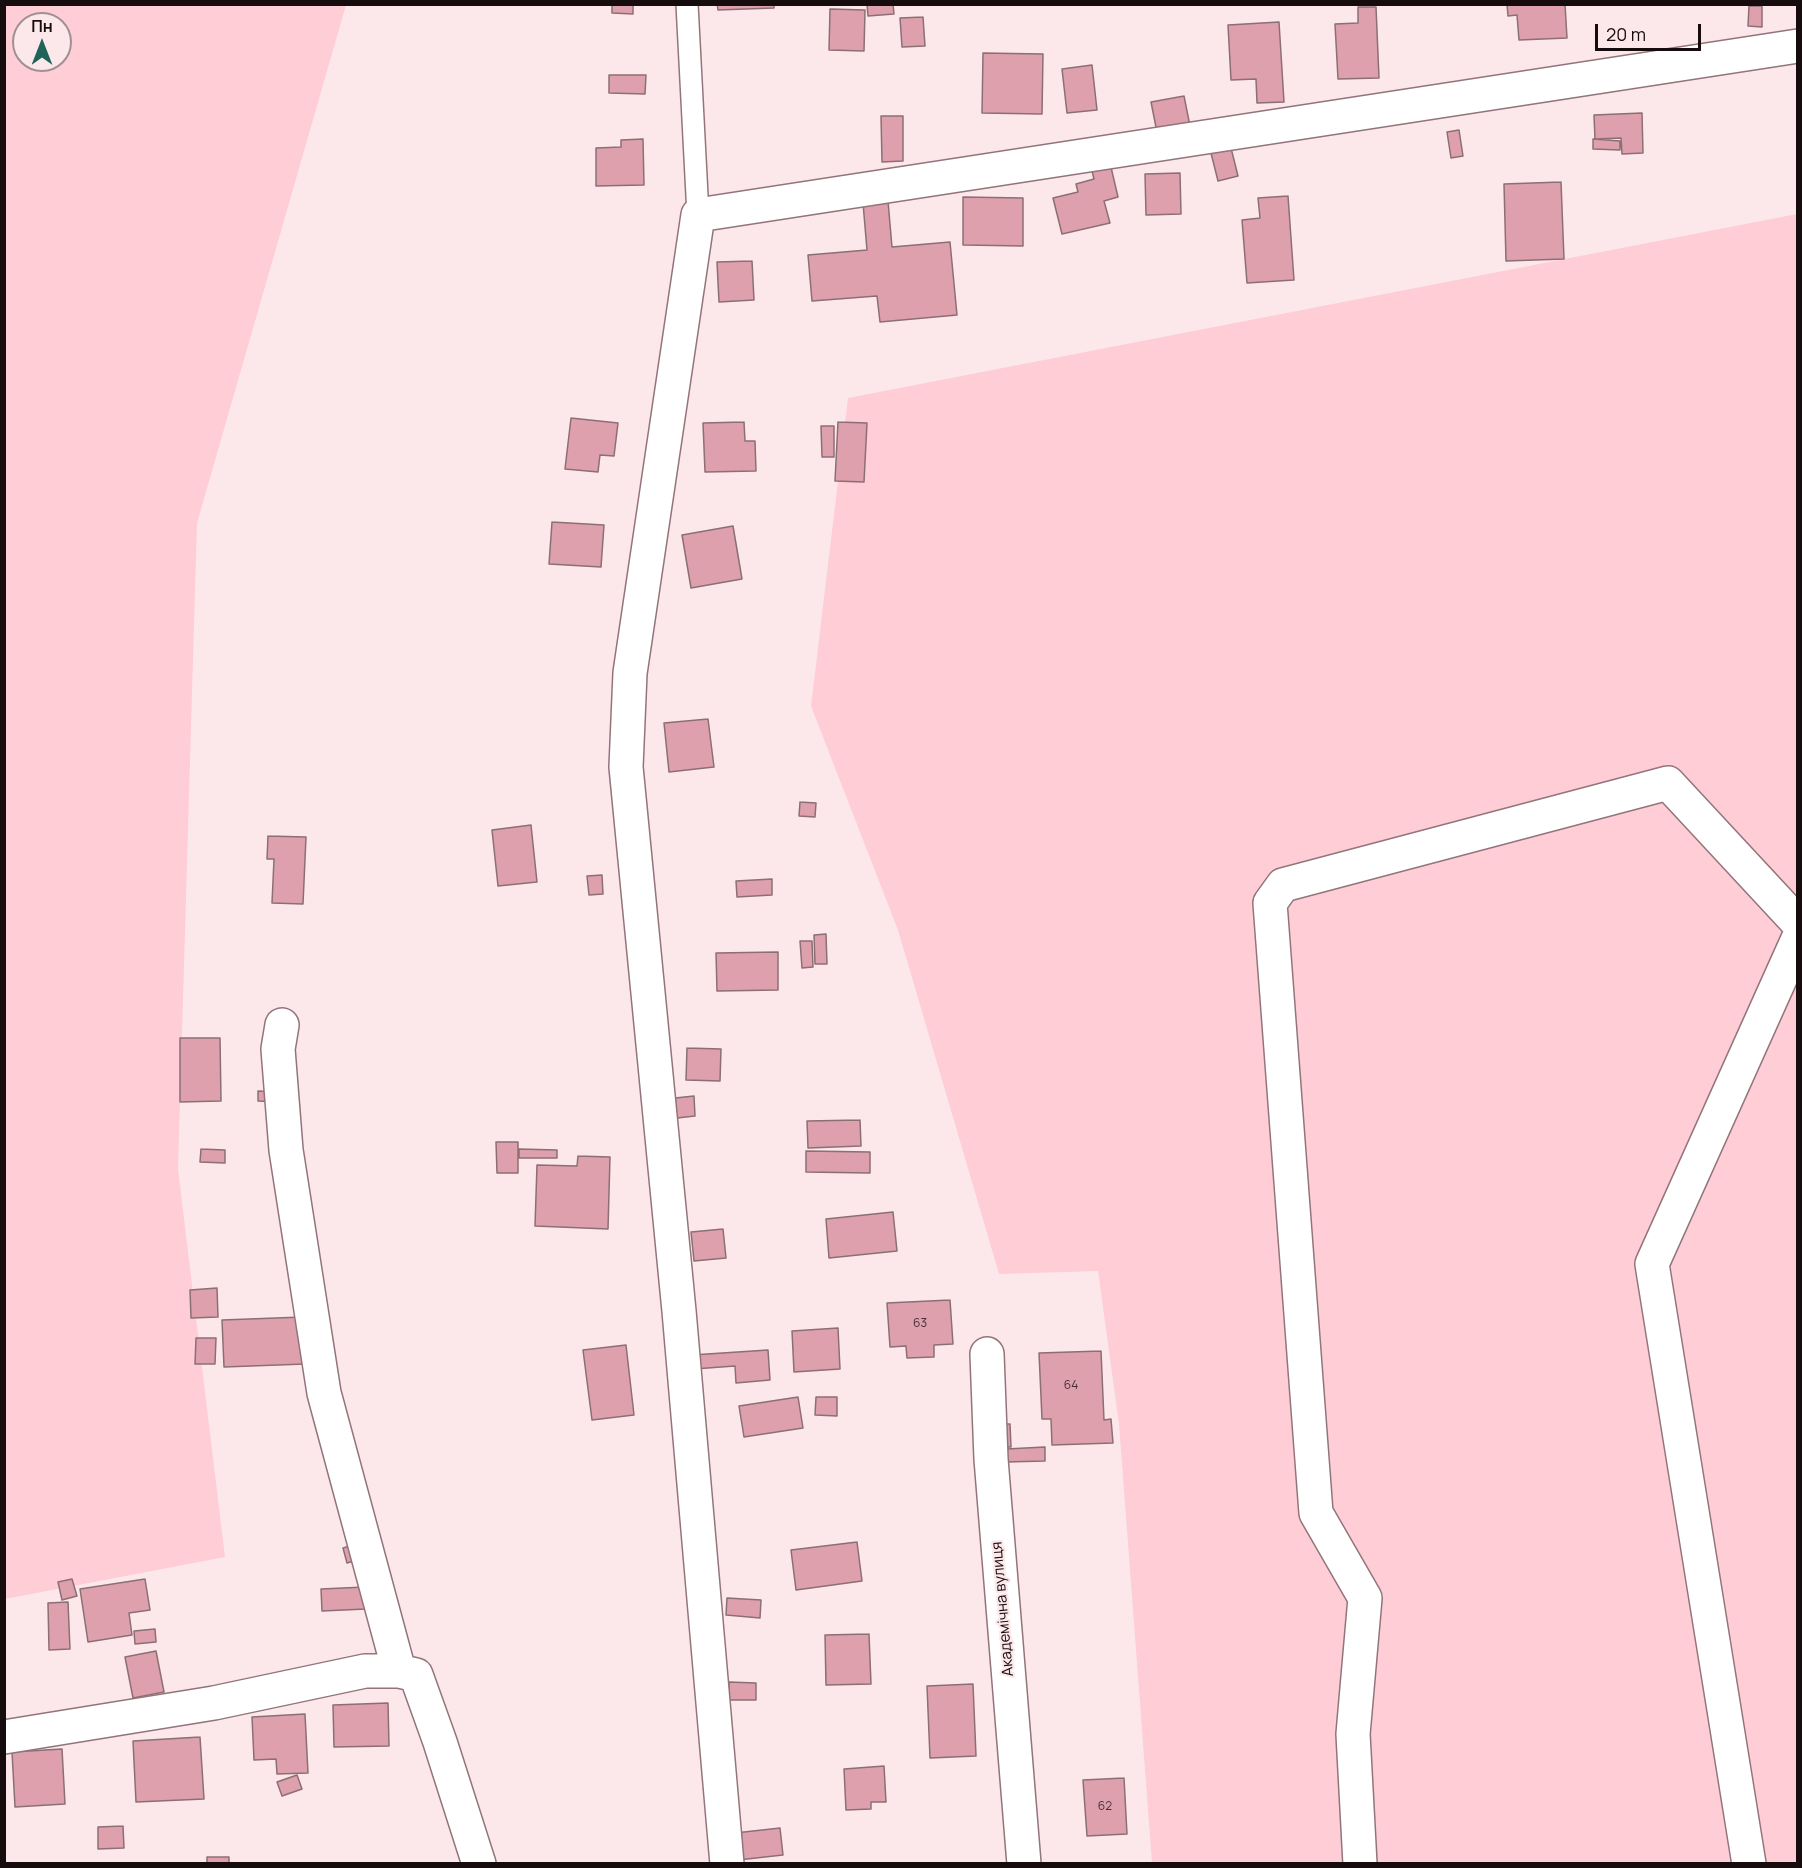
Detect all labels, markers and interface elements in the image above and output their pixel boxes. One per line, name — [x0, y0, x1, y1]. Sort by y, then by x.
north arrow — [12, 12, 72, 72]
scale bar — [1598, 12, 1704, 50]
text: Пн — [31, 15, 53, 37]
text: 20 m — [1606, 22, 1646, 46]
house number: 63 — [913, 1317, 927, 1331]
house number: 64 — [1064, 1379, 1078, 1393]
street label: Академічна вулиця — [988, 1541, 1018, 1677]
house number: 62 — [1098, 1800, 1112, 1814]

